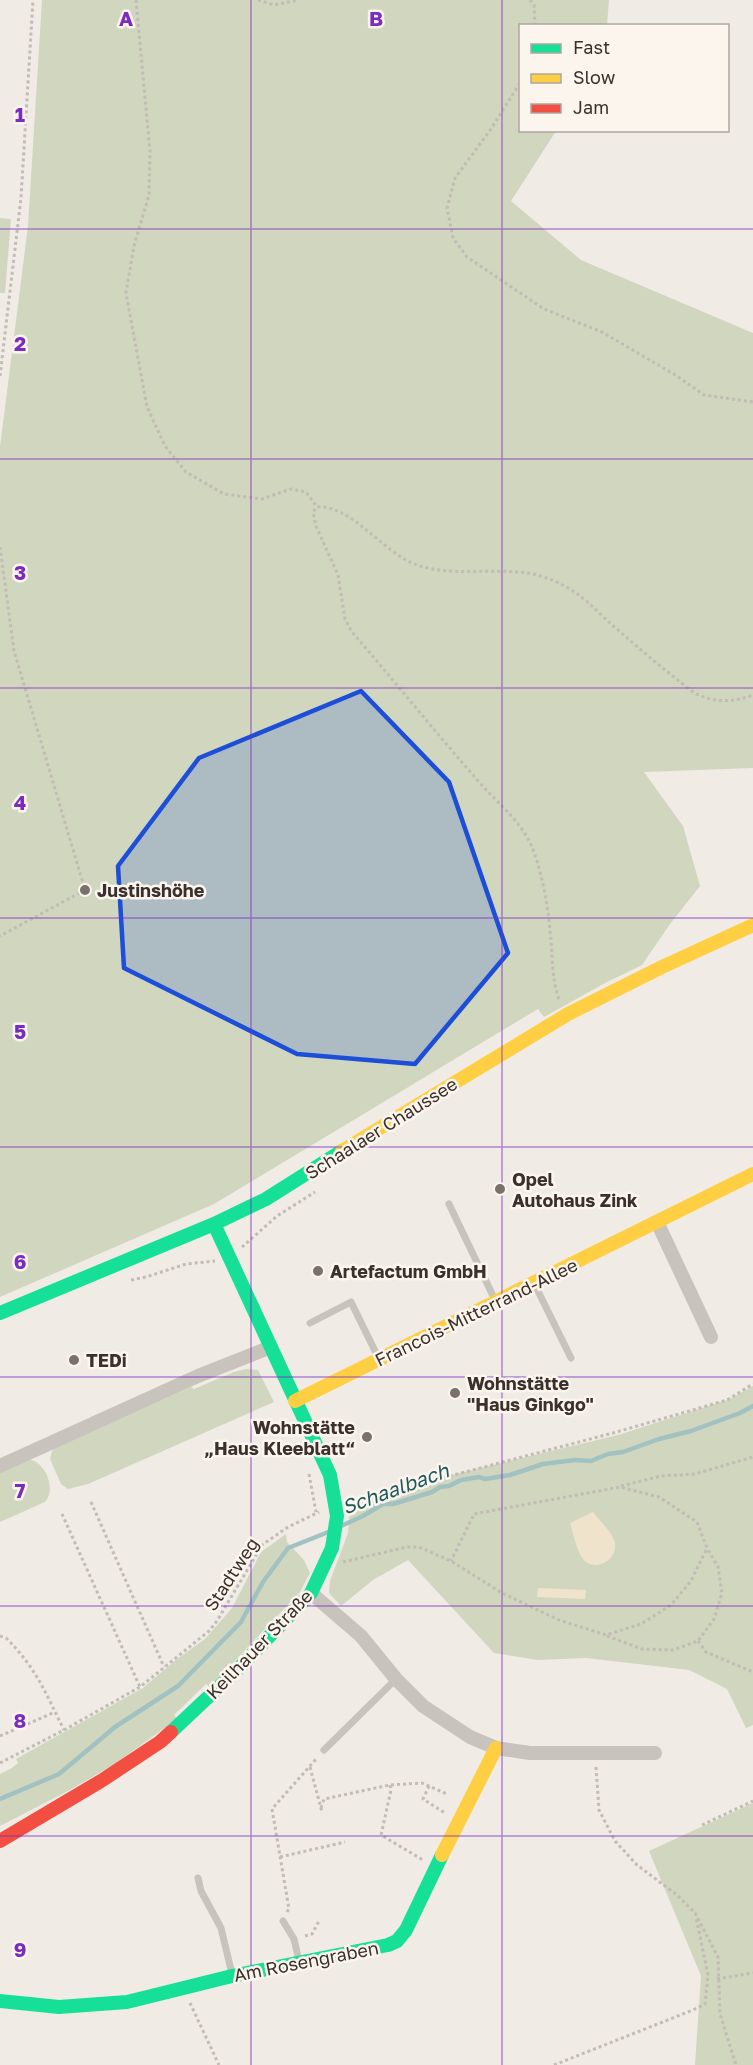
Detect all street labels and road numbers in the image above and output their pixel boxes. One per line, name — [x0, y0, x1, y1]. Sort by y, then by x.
street label: Schaalaer Chaussee — [301, 1072, 461, 1184]
street label: Francois-Mitterrand-Allee — [371, 1253, 581, 1371]
street label: Stadtweg — [199, 1533, 263, 1615]
street label: Keilhauer Straße — [201, 1585, 317, 1703]
street label: Am Rosengraben — [232, 1936, 380, 1986]

